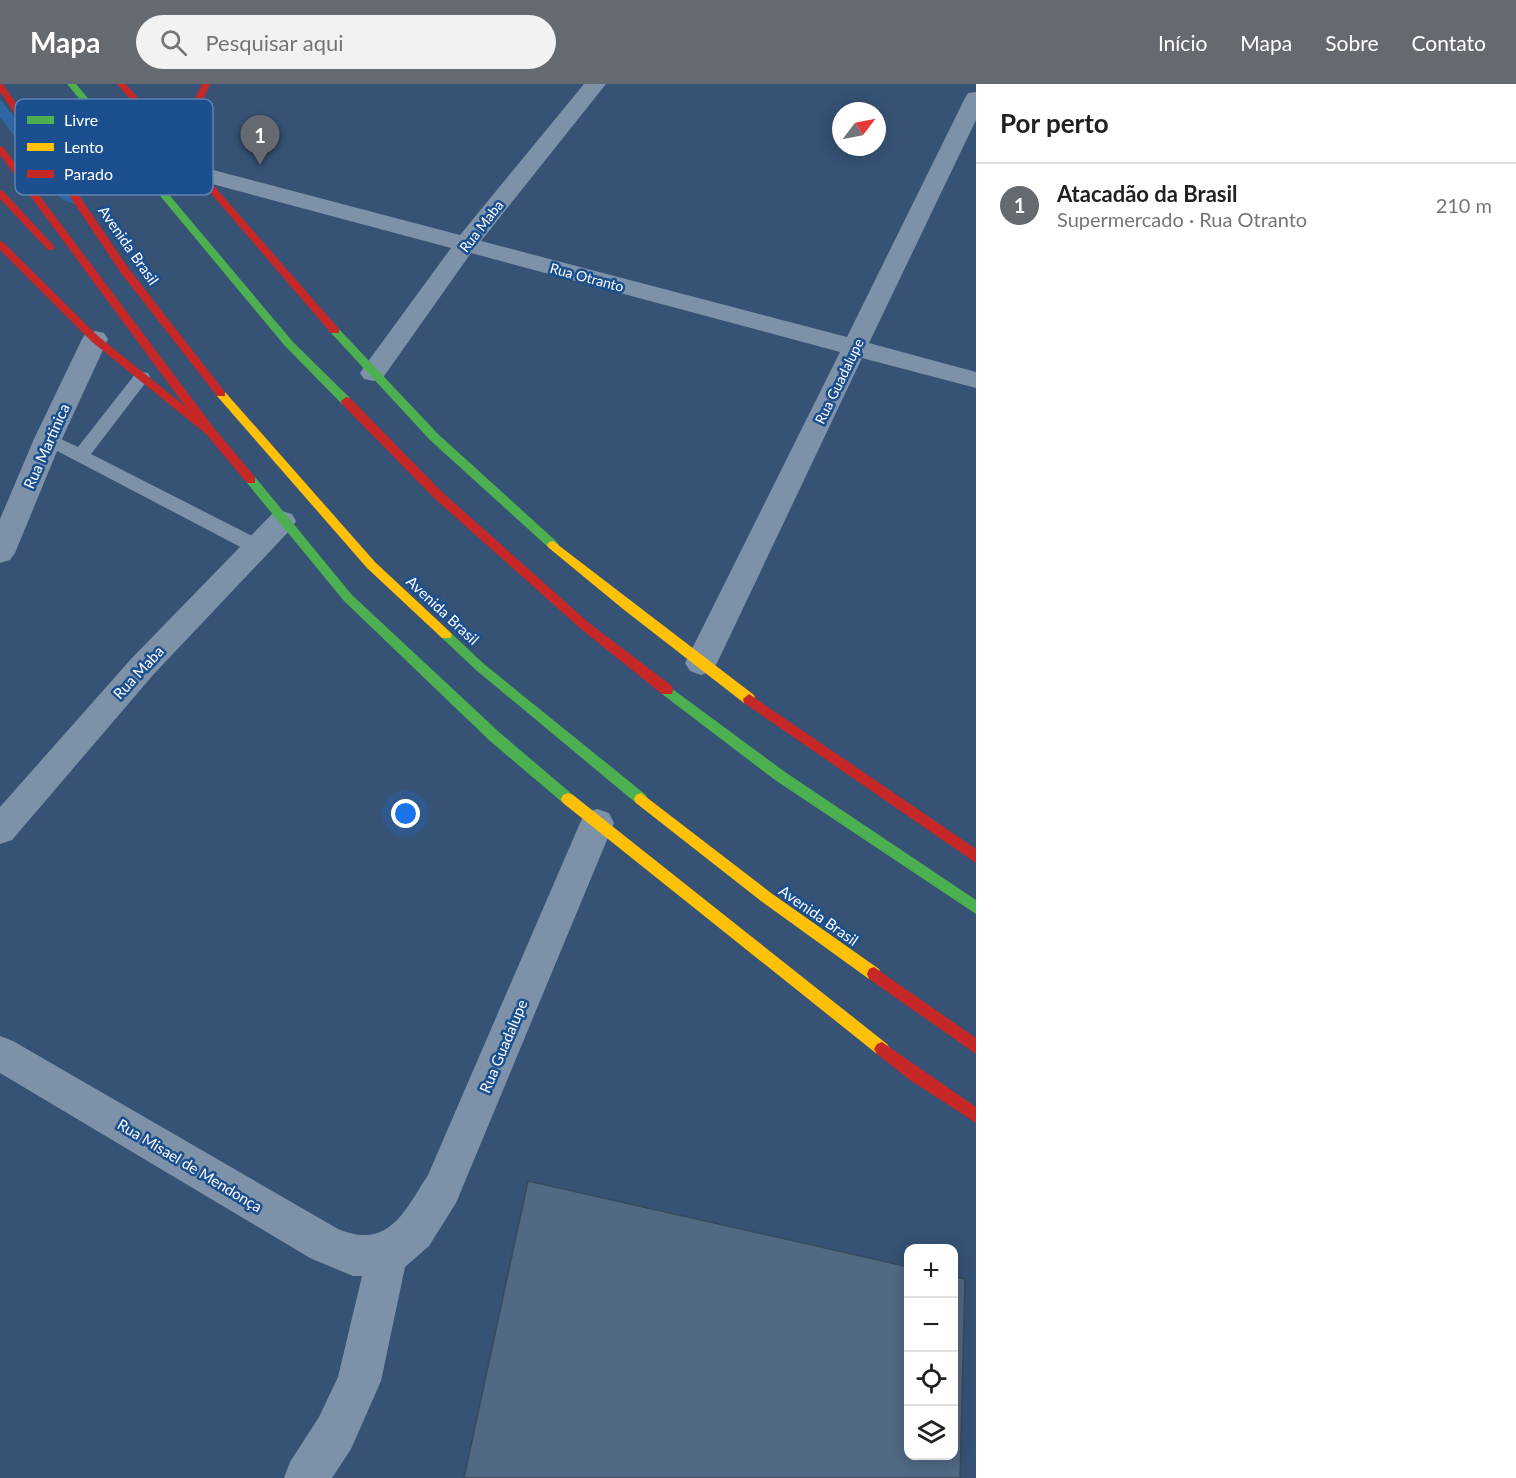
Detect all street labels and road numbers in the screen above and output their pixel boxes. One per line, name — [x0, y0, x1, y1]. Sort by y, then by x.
street label: Rua Maba — [455, 197, 507, 255]
street label: Avenida Brasil — [95, 202, 163, 288]
street label: Rua Otranto — [548, 259, 626, 295]
street label: Rua Guadalupe — [811, 336, 867, 426]
street label: Rua Martinica — [19, 401, 73, 491]
street label: Avenida Brasil — [403, 572, 483, 648]
street label: Rua Maba — [109, 642, 167, 702]
street label: Avenida Brasil — [776, 881, 862, 949]
street label: Rua Guadalupe — [475, 997, 531, 1095]
street label: Rua Misael de Mendonça — [114, 1115, 266, 1215]

